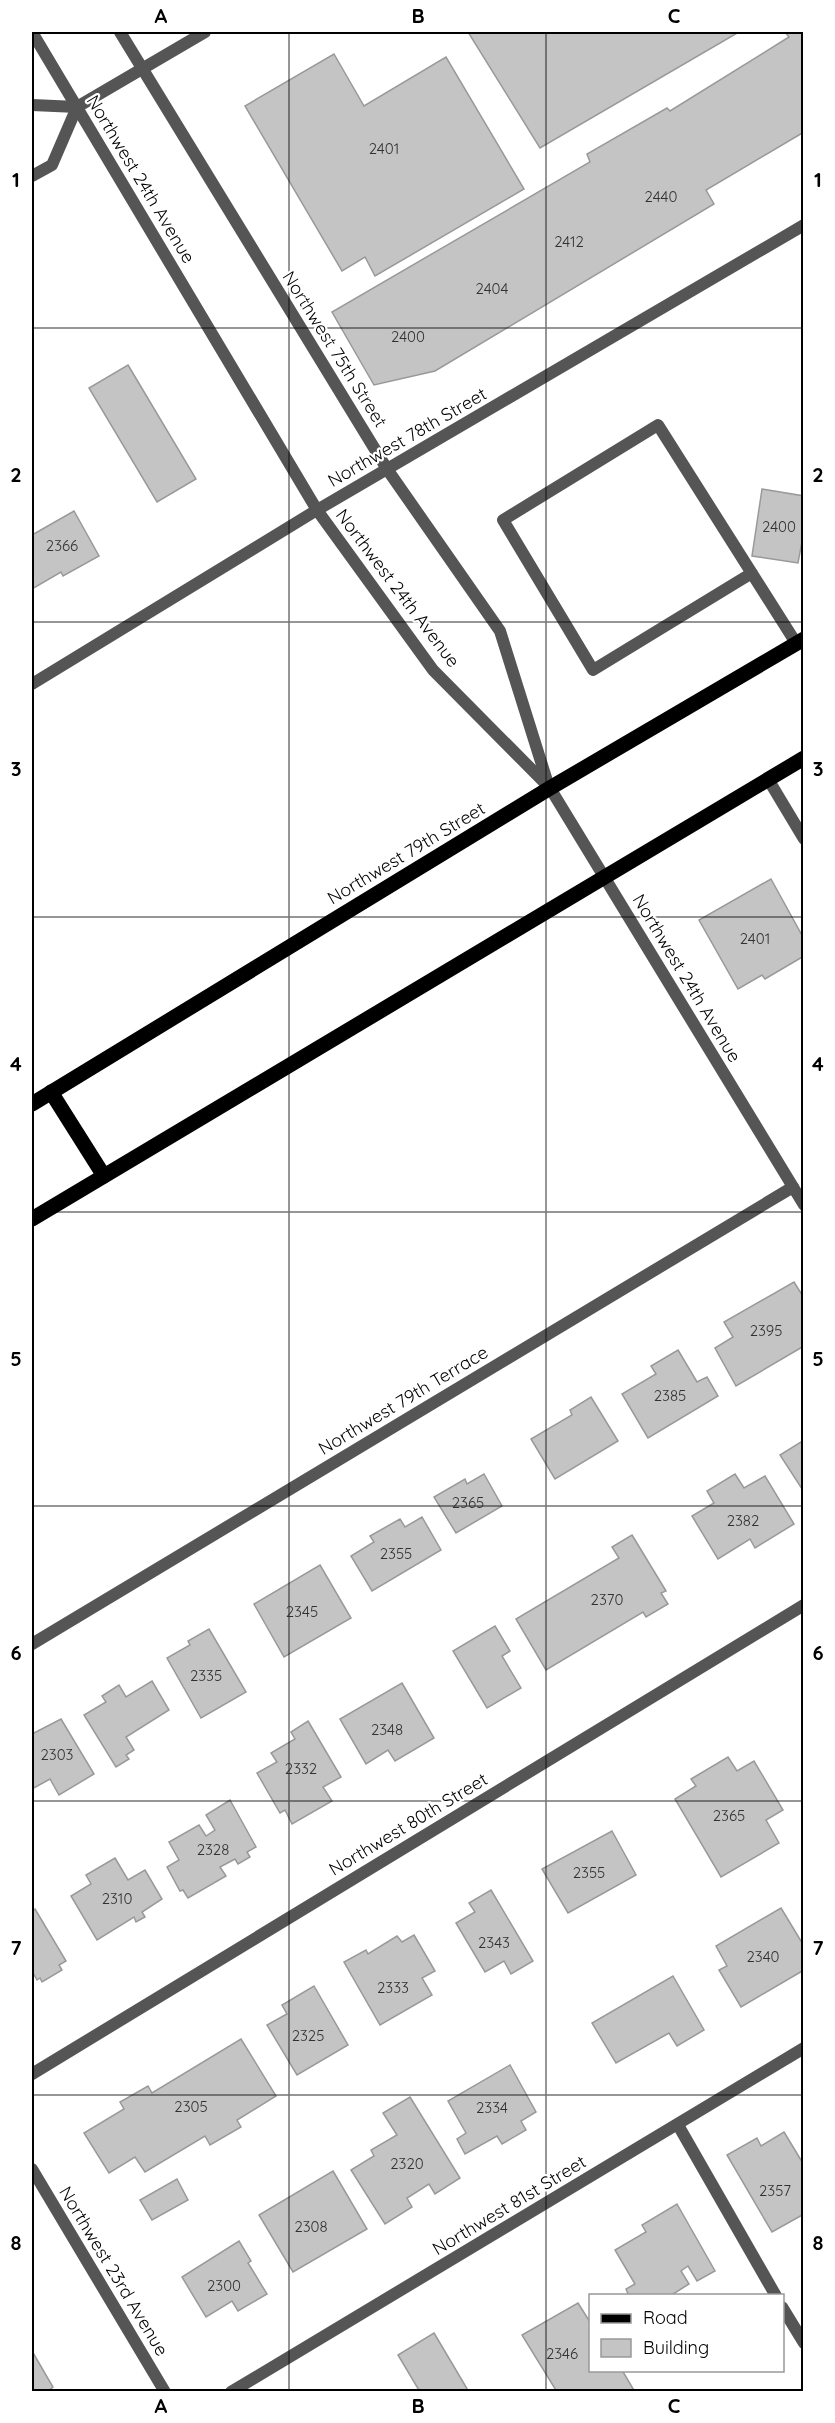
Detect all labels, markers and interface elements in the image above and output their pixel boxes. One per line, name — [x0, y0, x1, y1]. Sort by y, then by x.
text: A — [155, 3, 168, 28]
text: B — [411, 3, 425, 28]
text: C — [668, 3, 681, 28]
street label: Northwest 24th Avenue — [82, 91, 200, 267]
house number: 2401 — [369, 139, 399, 158]
text: 1 — [12, 167, 20, 192]
text: 1 — [814, 167, 822, 192]
house number: 2440 — [645, 187, 677, 206]
house number: 2412 — [554, 232, 584, 251]
street label: Northwest 75th Street — [278, 267, 392, 431]
house number: 2404 — [476, 279, 509, 298]
house number: 2400 — [391, 327, 425, 346]
street label: Northwest 78th Street — [323, 382, 491, 492]
text: 2 — [10, 462, 22, 487]
text: 2 — [812, 462, 824, 487]
street label: Northwest 24th Avenue — [331, 504, 465, 672]
house number: 2400 — [762, 517, 796, 536]
house number: 2366 — [46, 536, 78, 555]
text: 3 — [11, 756, 21, 781]
text: 3 — [813, 756, 823, 781]
street label: Northwest 79th Street — [323, 797, 489, 909]
street label: Northwest 24th Avenue — [628, 890, 746, 1066]
house number: 2401 — [740, 929, 770, 948]
text: 4 — [10, 1051, 22, 1076]
text: 4 — [812, 1051, 824, 1076]
house number: 2395 — [750, 1321, 782, 1340]
street label: Northwest 79th Terrace — [314, 1340, 492, 1460]
text: 5 — [10, 1346, 22, 1371]
text: 5 — [812, 1346, 824, 1371]
house number: 2385 — [654, 1386, 686, 1405]
house number: 2365 — [452, 1493, 484, 1512]
house number: 2382 — [727, 1511, 759, 1530]
house number: 2355 — [380, 1544, 412, 1563]
house number: 2370 — [591, 1590, 623, 1609]
house number: 2345 — [286, 1602, 318, 1621]
text: 6 — [10, 1640, 22, 1665]
text: 6 — [812, 1640, 824, 1665]
house number: 2335 — [190, 1666, 222, 1685]
house number: 2348 — [371, 1720, 403, 1739]
house number: 2303 — [41, 1745, 74, 1764]
house number: 2332 — [285, 1759, 317, 1778]
street label: Northwest 80th Street — [324, 1767, 492, 1881]
house number: 2365 — [713, 1806, 745, 1825]
house number: 2328 — [197, 1840, 229, 1859]
house number: 2355 — [573, 1863, 605, 1882]
house number: 2310 — [102, 1889, 132, 1908]
house number: 2343 — [478, 1933, 510, 1952]
text: 7 — [11, 1935, 22, 1960]
text: 7 — [813, 1935, 824, 1960]
house number: 2340 — [746, 1947, 780, 1966]
house number: 2333 — [377, 1978, 409, 1997]
house number: 2325 — [292, 2026, 324, 2045]
house number: 2305 — [174, 2097, 208, 2116]
house number: 2334 — [476, 2098, 508, 2117]
street label: Northwest 81st Street — [428, 2150, 590, 2260]
house number: 2320 — [390, 2154, 424, 2173]
house number: 2357 — [759, 2181, 791, 2200]
street label: Northwest 23rd Avenue — [54, 2182, 174, 2360]
house number: 2308 — [294, 2217, 328, 2236]
text: 8 — [11, 2230, 22, 2255]
text: 8 — [813, 2230, 824, 2255]
house number: 2300 — [207, 2276, 241, 2295]
legend — [589, 2294, 784, 2372]
text: Road — [643, 2306, 688, 2329]
text: Building — [643, 2336, 709, 2359]
house number: 2346 — [546, 2344, 578, 2363]
text: A — [155, 2393, 168, 2418]
text: B — [411, 2393, 425, 2418]
text: C — [668, 2393, 681, 2418]

